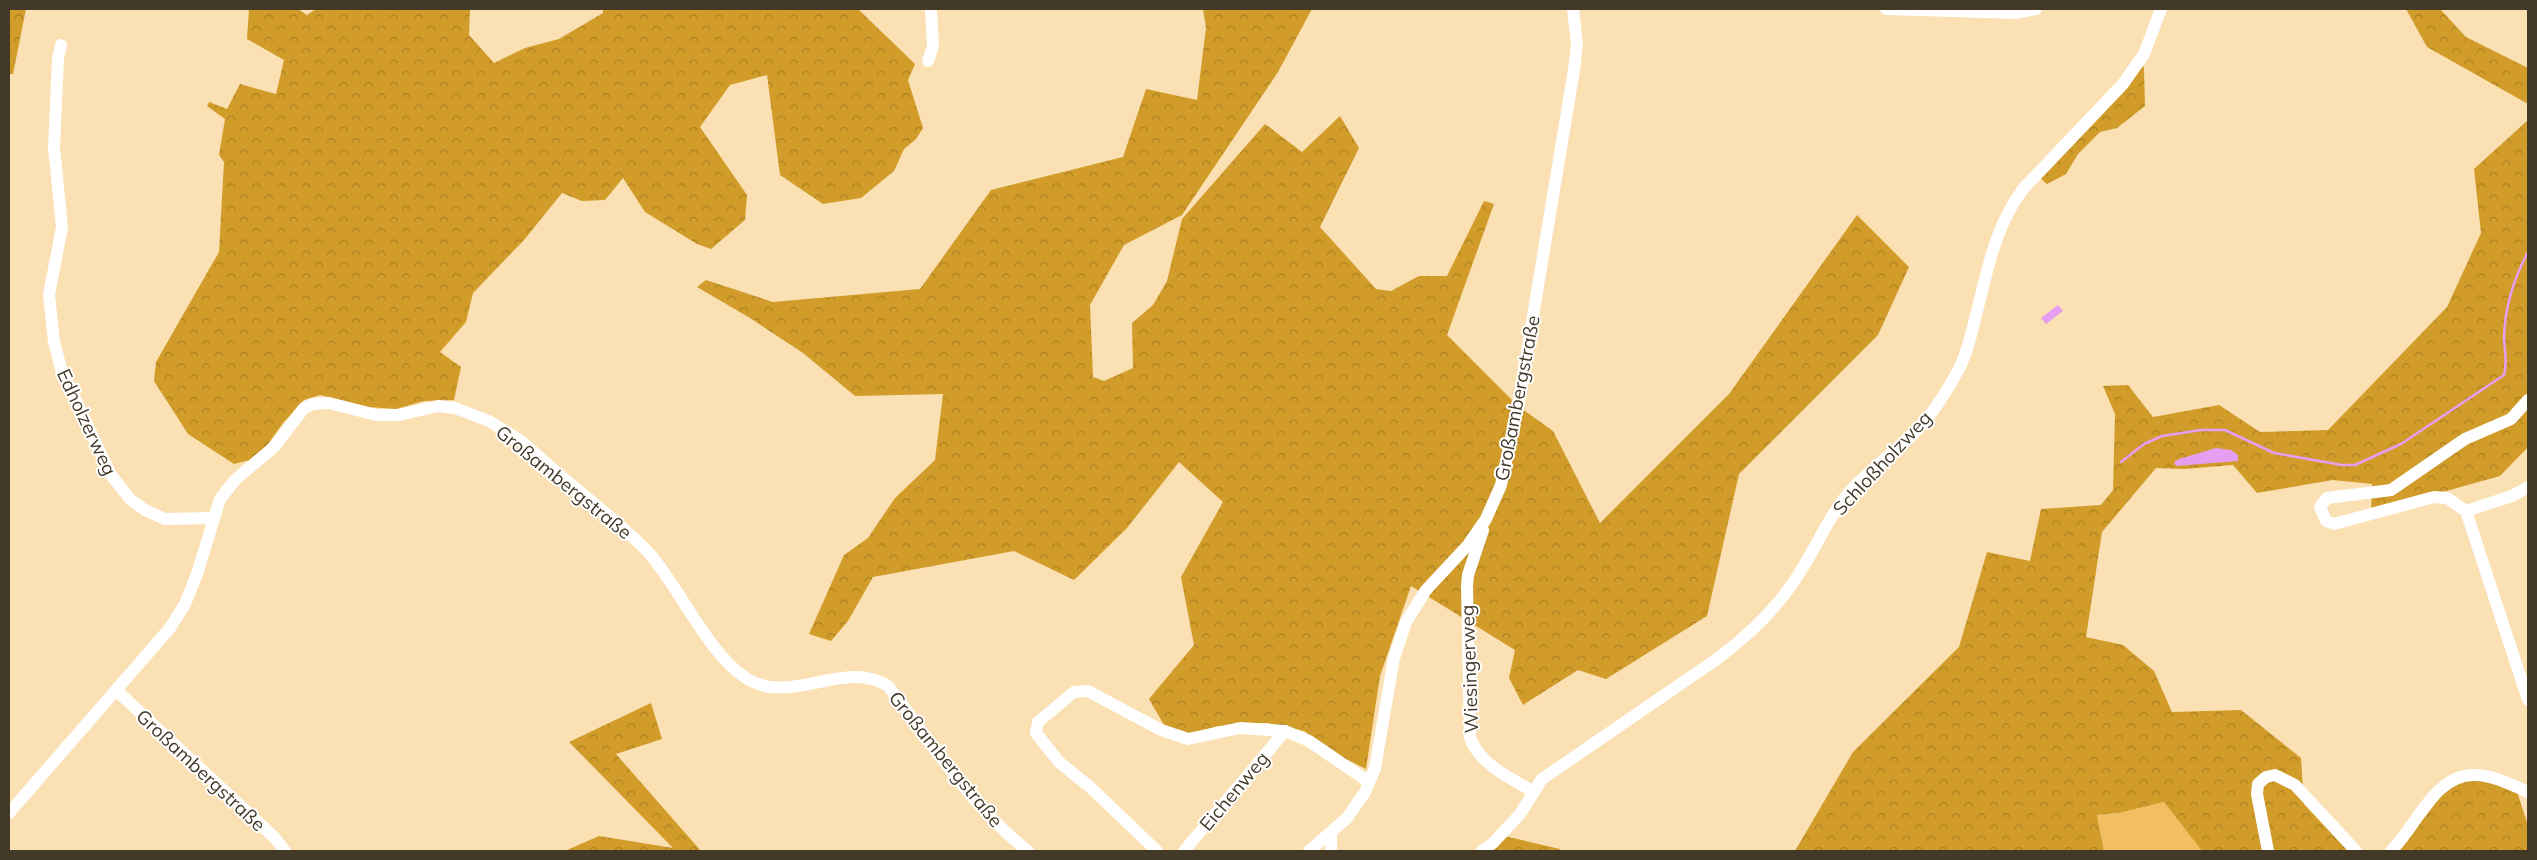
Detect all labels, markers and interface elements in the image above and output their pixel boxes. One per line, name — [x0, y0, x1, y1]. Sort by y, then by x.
street label: Großambergstraße — [1489, 313, 1545, 483]
street label: Edholzerweg — [52, 365, 122, 479]
street label: Schloßholzweg — [1827, 406, 1937, 520]
street label: Großambergstraße — [491, 420, 637, 544]
street label: Wiesingerweg — [1455, 604, 1483, 734]
street label: Großambergstraße — [884, 686, 1008, 832]
street label: Großambergstraße — [131, 704, 271, 836]
street label: Eichenweg — [1194, 747, 1274, 835]

